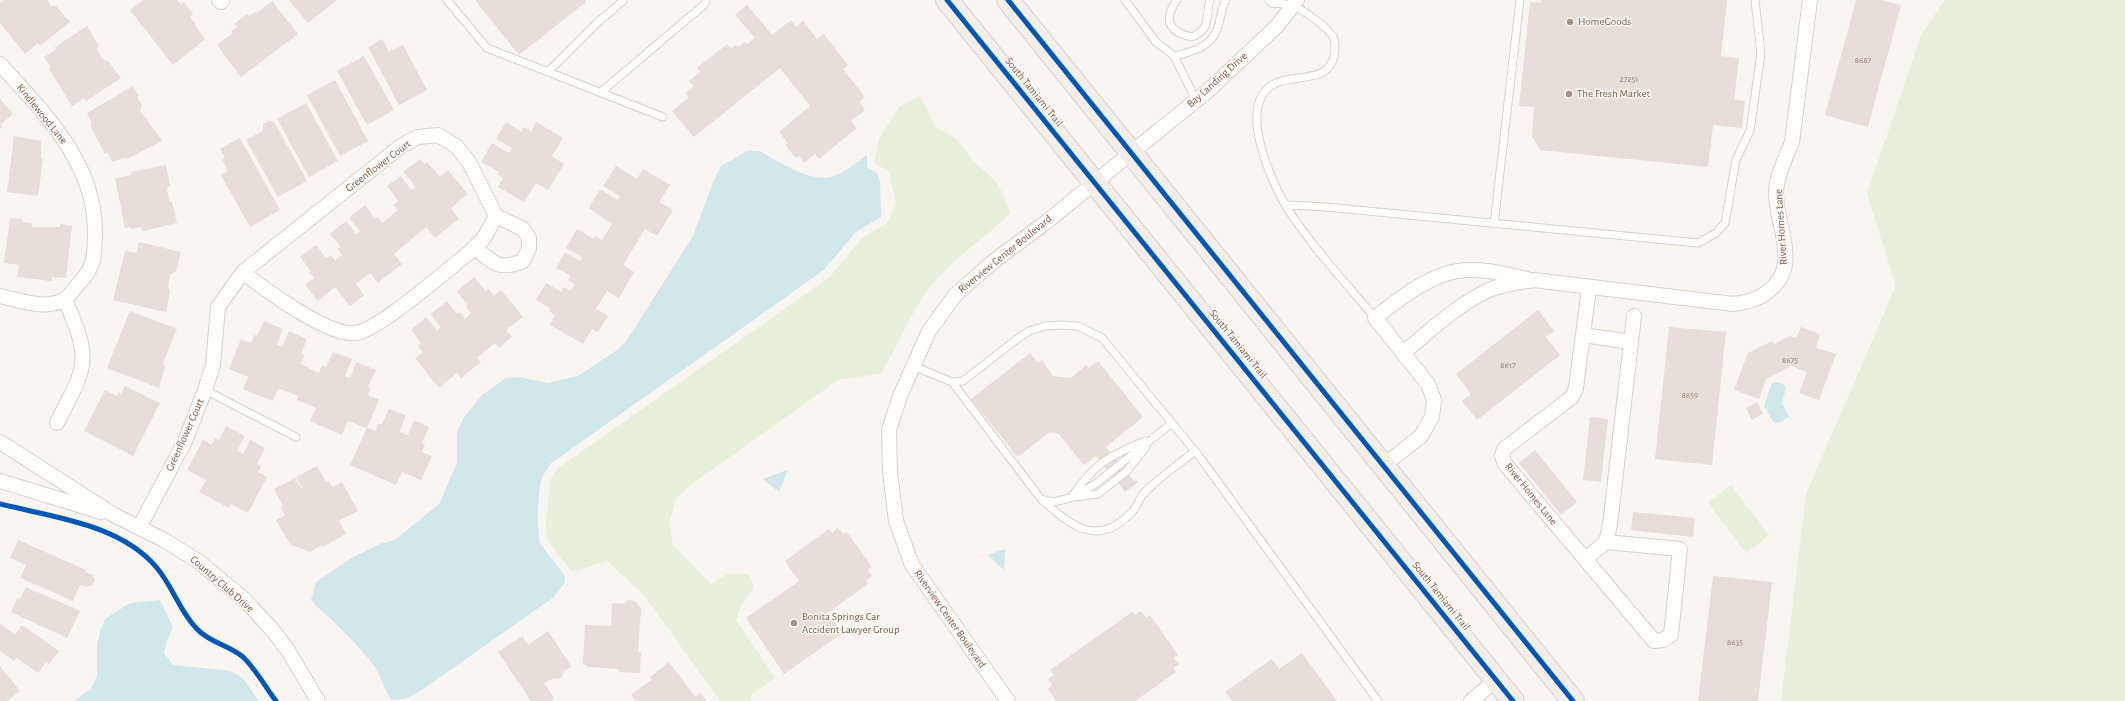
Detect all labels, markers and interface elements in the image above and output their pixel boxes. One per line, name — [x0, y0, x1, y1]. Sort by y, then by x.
place label: HomeGoods — [1578, 15, 1631, 29]
marker: HomeGoods — [1565, 17, 1575, 27]
street label: Bay Landing Drive — [1184, 49, 1250, 111]
street label: South Tamiami Trail — [1002, 55, 1066, 129]
house number: 8687 — [1855, 55, 1871, 65]
house number: 27251 — [1620, 74, 1638, 84]
street label: Kindlewood Lane — [14, 81, 70, 147]
place label: The Fresh Market — [1577, 87, 1650, 101]
marker: The Fresh Market — [1564, 89, 1574, 99]
street label: Greenflower Court — [343, 137, 413, 195]
street label: River Homes Lane — [1772, 188, 1790, 266]
street label: Riverview Center Boulevard — [955, 212, 1055, 296]
street label: South Tamiami Trail — [1206, 307, 1270, 381]
house number: 8675 — [1782, 355, 1798, 365]
house number: 8617 — [1500, 360, 1516, 370]
house number: 8659 — [1682, 390, 1698, 400]
street label: Greenflower Court — [163, 397, 207, 473]
street label: River Homes Lane — [1502, 460, 1560, 528]
street label: Country Club Drive — [187, 553, 257, 615]
street label: South Tamiami Trail — [1409, 559, 1473, 633]
street label: Riverview Center Boulevard — [911, 567, 989, 671]
place label: Bonita Springs Car Accident Lawyer Group — [802, 610, 900, 636]
marker: Bonita Springs Car Accident Lawyer Group — [789, 618, 799, 628]
house number: 8635 — [1727, 637, 1743, 647]

